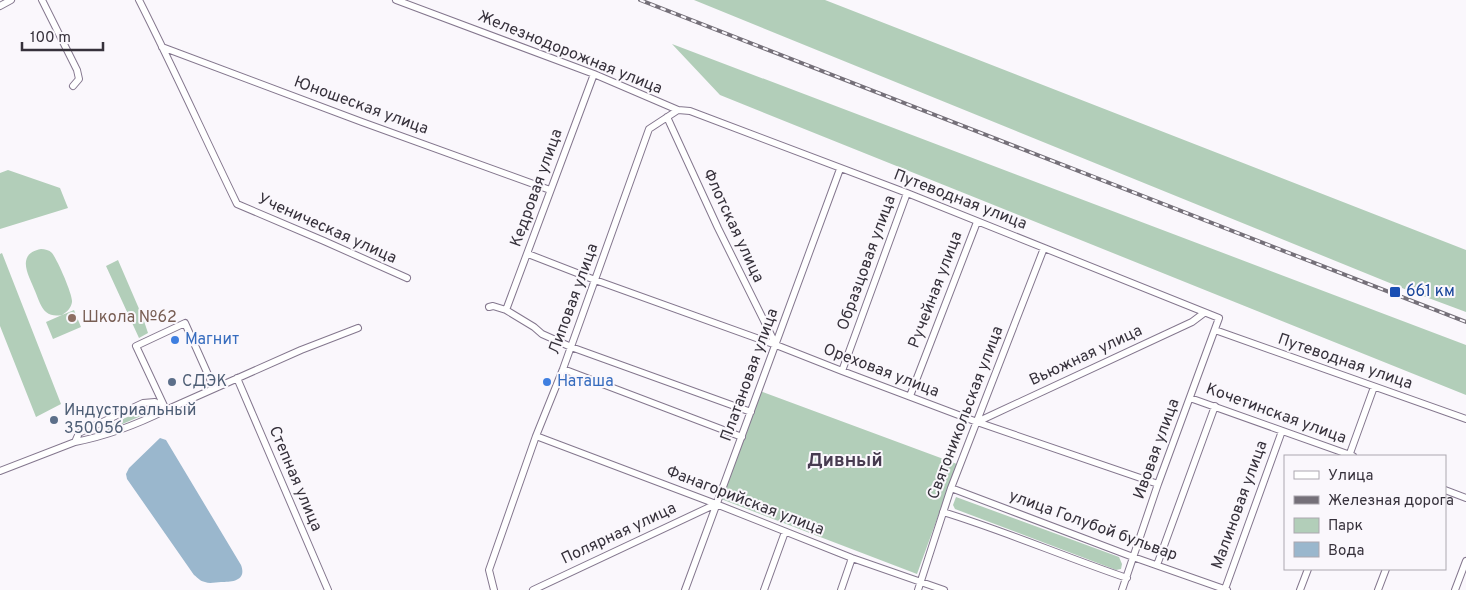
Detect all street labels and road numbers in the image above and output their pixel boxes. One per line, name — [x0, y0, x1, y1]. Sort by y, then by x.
street label: Железнодорожная улица — [475, 7, 665, 99]
street label: Юношеская улица — [291, 72, 431, 140]
street label: Кедровая улица — [506, 126, 568, 250]
street label: Путеводная улица — [890, 165, 1030, 235]
street label: Флотская улица — [698, 166, 768, 286]
street label: Ученическая улица — [254, 189, 400, 269]
street label: Образцовая улица — [833, 193, 901, 333]
street label: Ручейная улица — [905, 229, 967, 351]
street label: Липовая улица — [545, 241, 603, 357]
street label: Платановая улица — [717, 306, 783, 444]
street label: Вьюжная улица — [1026, 321, 1146, 391]
street label: Святоникольская улица — [924, 323, 1008, 503]
street label: Путеводная улица — [1275, 330, 1415, 394]
street label: Ореховая улица — [820, 340, 942, 402]
street label: Кочетинская улица — [1203, 379, 1349, 449]
street label: Ивовая улица — [1130, 396, 1184, 502]
street label: Степная улица — [264, 423, 326, 535]
street label: Малиновая улица — [1207, 438, 1273, 572]
street label: Фанагорийская улица — [663, 462, 827, 540]
street label: улица Голубой бульвар — [1006, 486, 1180, 566]
street label: Полярная улица — [558, 499, 680, 569]

